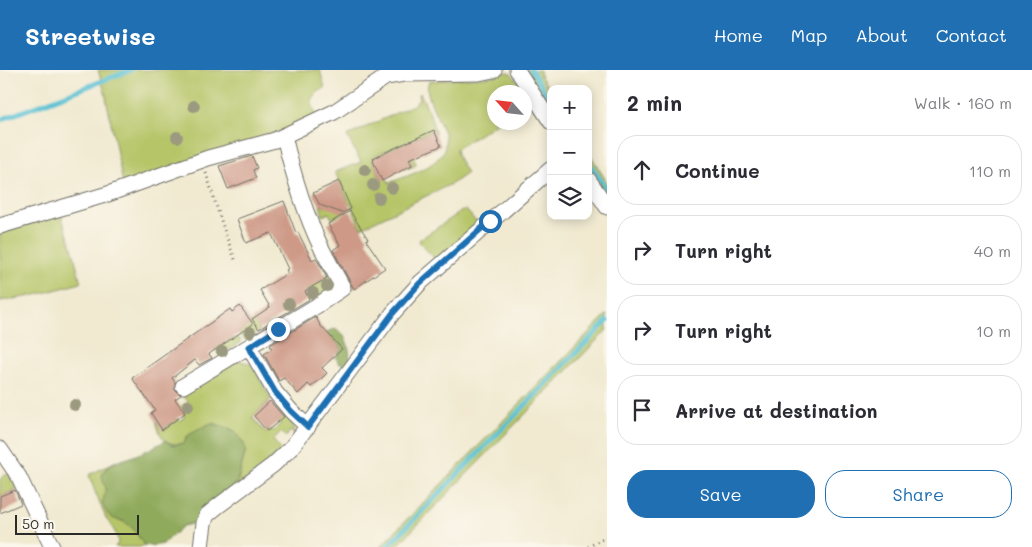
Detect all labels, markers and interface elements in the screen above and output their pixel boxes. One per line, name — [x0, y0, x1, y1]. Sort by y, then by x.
text: Streetwise — [25, 20, 155, 51]
text: Home — [714, 23, 763, 47]
text: Map — [791, 23, 827, 47]
text: About — [855, 23, 908, 47]
text: Contact — [936, 23, 1007, 47]
north arrow — [487, 85, 532, 130]
map controls — [547, 85, 592, 220]
button: + — [547, 85, 592, 130]
text: 2 min — [627, 89, 682, 116]
text: Walk · 160 m — [914, 92, 1012, 113]
button: − — [547, 130, 592, 175]
icon: ahead — [628, 156, 656, 184]
text: Continue — [675, 158, 760, 183]
text: 110 m — [969, 160, 1011, 181]
button: layers — [547, 175, 592, 220]
route start — [479, 210, 502, 233]
icon: right — [628, 236, 656, 264]
text: Turn right — [675, 238, 772, 263]
text: 40 m — [974, 240, 1011, 261]
icon: right — [628, 316, 656, 344]
route end — [267, 318, 290, 341]
text: Turn right — [675, 318, 772, 343]
text: 10 m — [976, 320, 1011, 341]
icon: arrive — [628, 396, 656, 424]
text: Arrive at destination — [675, 398, 878, 423]
button: Save — [627, 470, 815, 518]
button: Share — [825, 470, 1012, 518]
scale bar — [15, 512, 139, 535]
text: 50 m — [22, 514, 54, 533]

